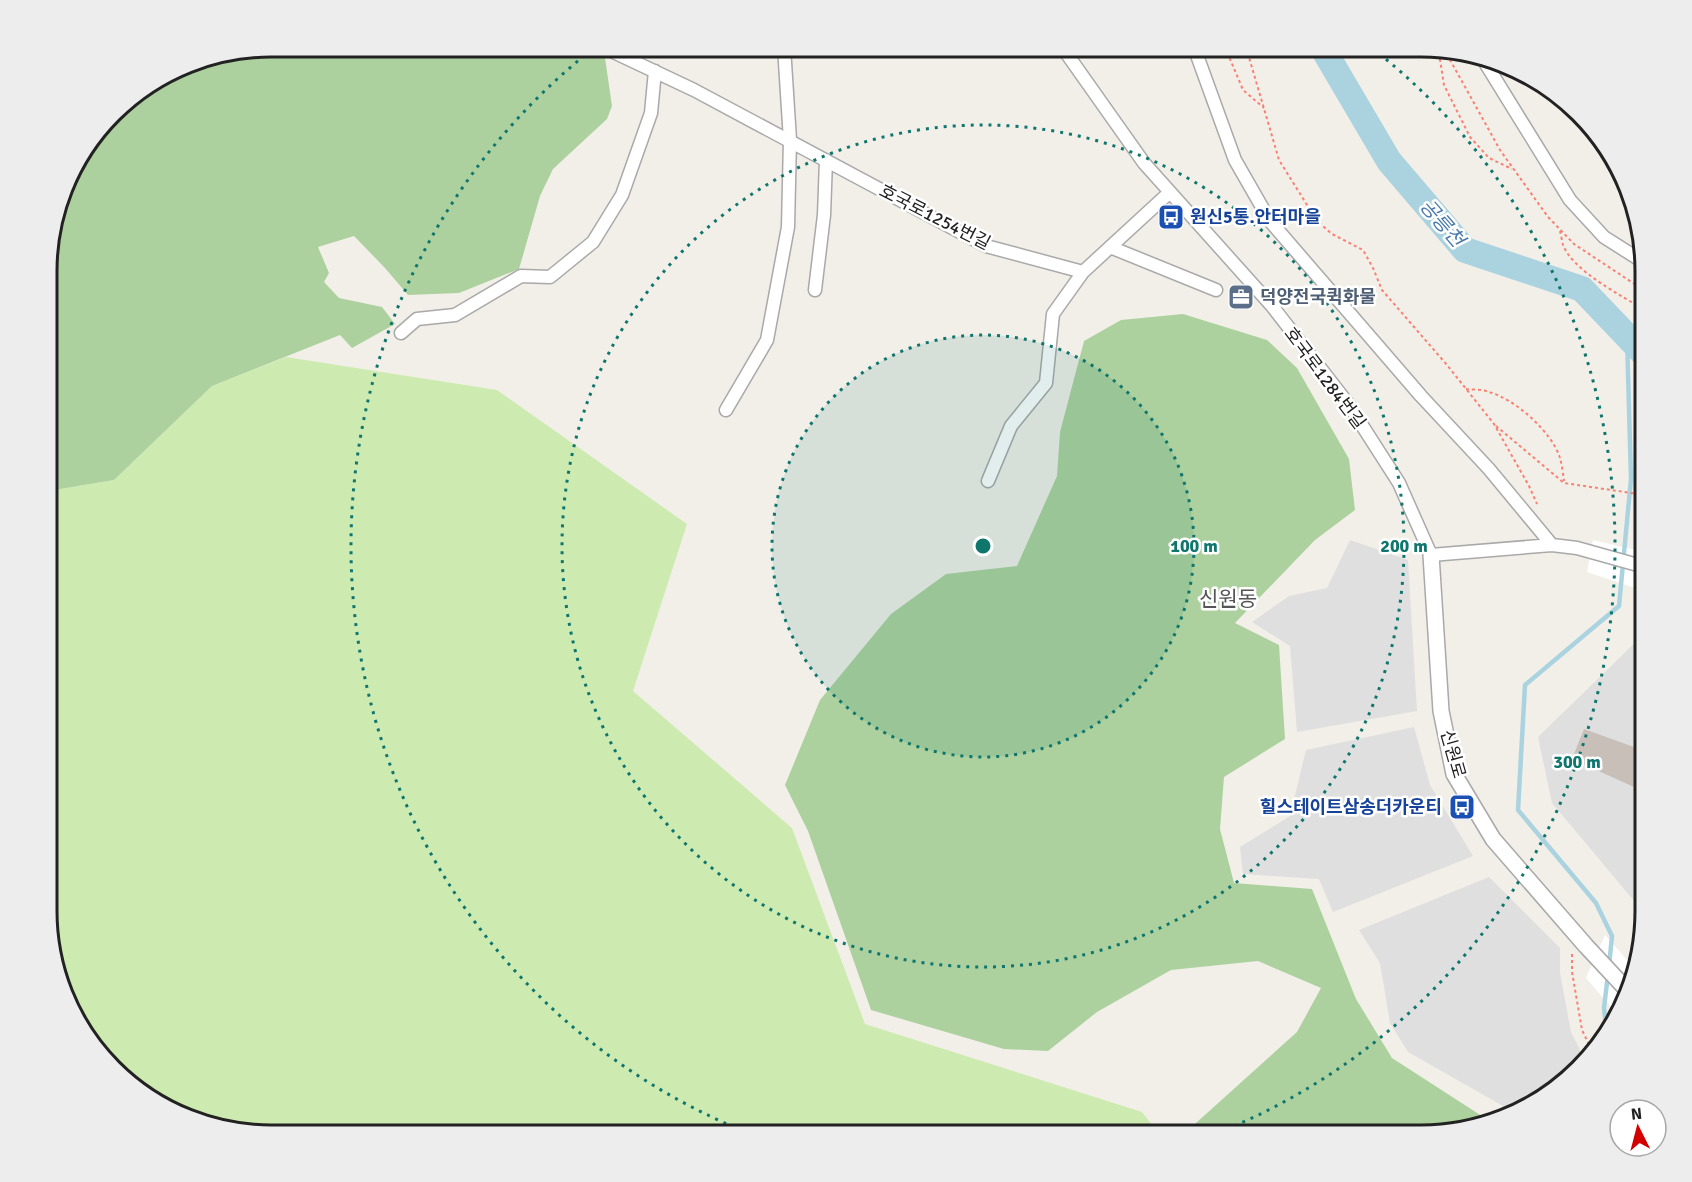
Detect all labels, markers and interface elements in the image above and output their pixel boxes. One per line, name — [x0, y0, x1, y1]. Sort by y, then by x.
street label: 호국로1254번길 — [876, 180, 994, 254]
water label: 공릉천 — [1414, 194, 1471, 254]
bus stop icon: 원신5통.안터마을 — [1156, 202, 1186, 232]
place label: 원신5통.안터마을 — [1190, 206, 1321, 228]
office icon: 덕양전국퀵화물 — [1226, 282, 1256, 312]
place label: 덕양전국퀵화물 — [1260, 286, 1376, 308]
street label: 호국로1284번길 — [1280, 323, 1370, 433]
text: 100 m — [1170, 535, 1218, 557]
text: 200 m — [1380, 535, 1428, 557]
centre of rings — [973, 536, 993, 556]
district label: 신원동 — [1199, 586, 1257, 612]
street label: 신원로 — [1436, 727, 1470, 781]
text: 300 m — [1553, 751, 1601, 773]
bus stop icon: 힐스테이트삼송더카운티 — [1447, 792, 1477, 822]
place label: 힐스테이트삼송더카운티 — [1260, 796, 1442, 818]
north arrow — [1608, 1098, 1668, 1158]
text: N — [1630, 1104, 1643, 1125]

